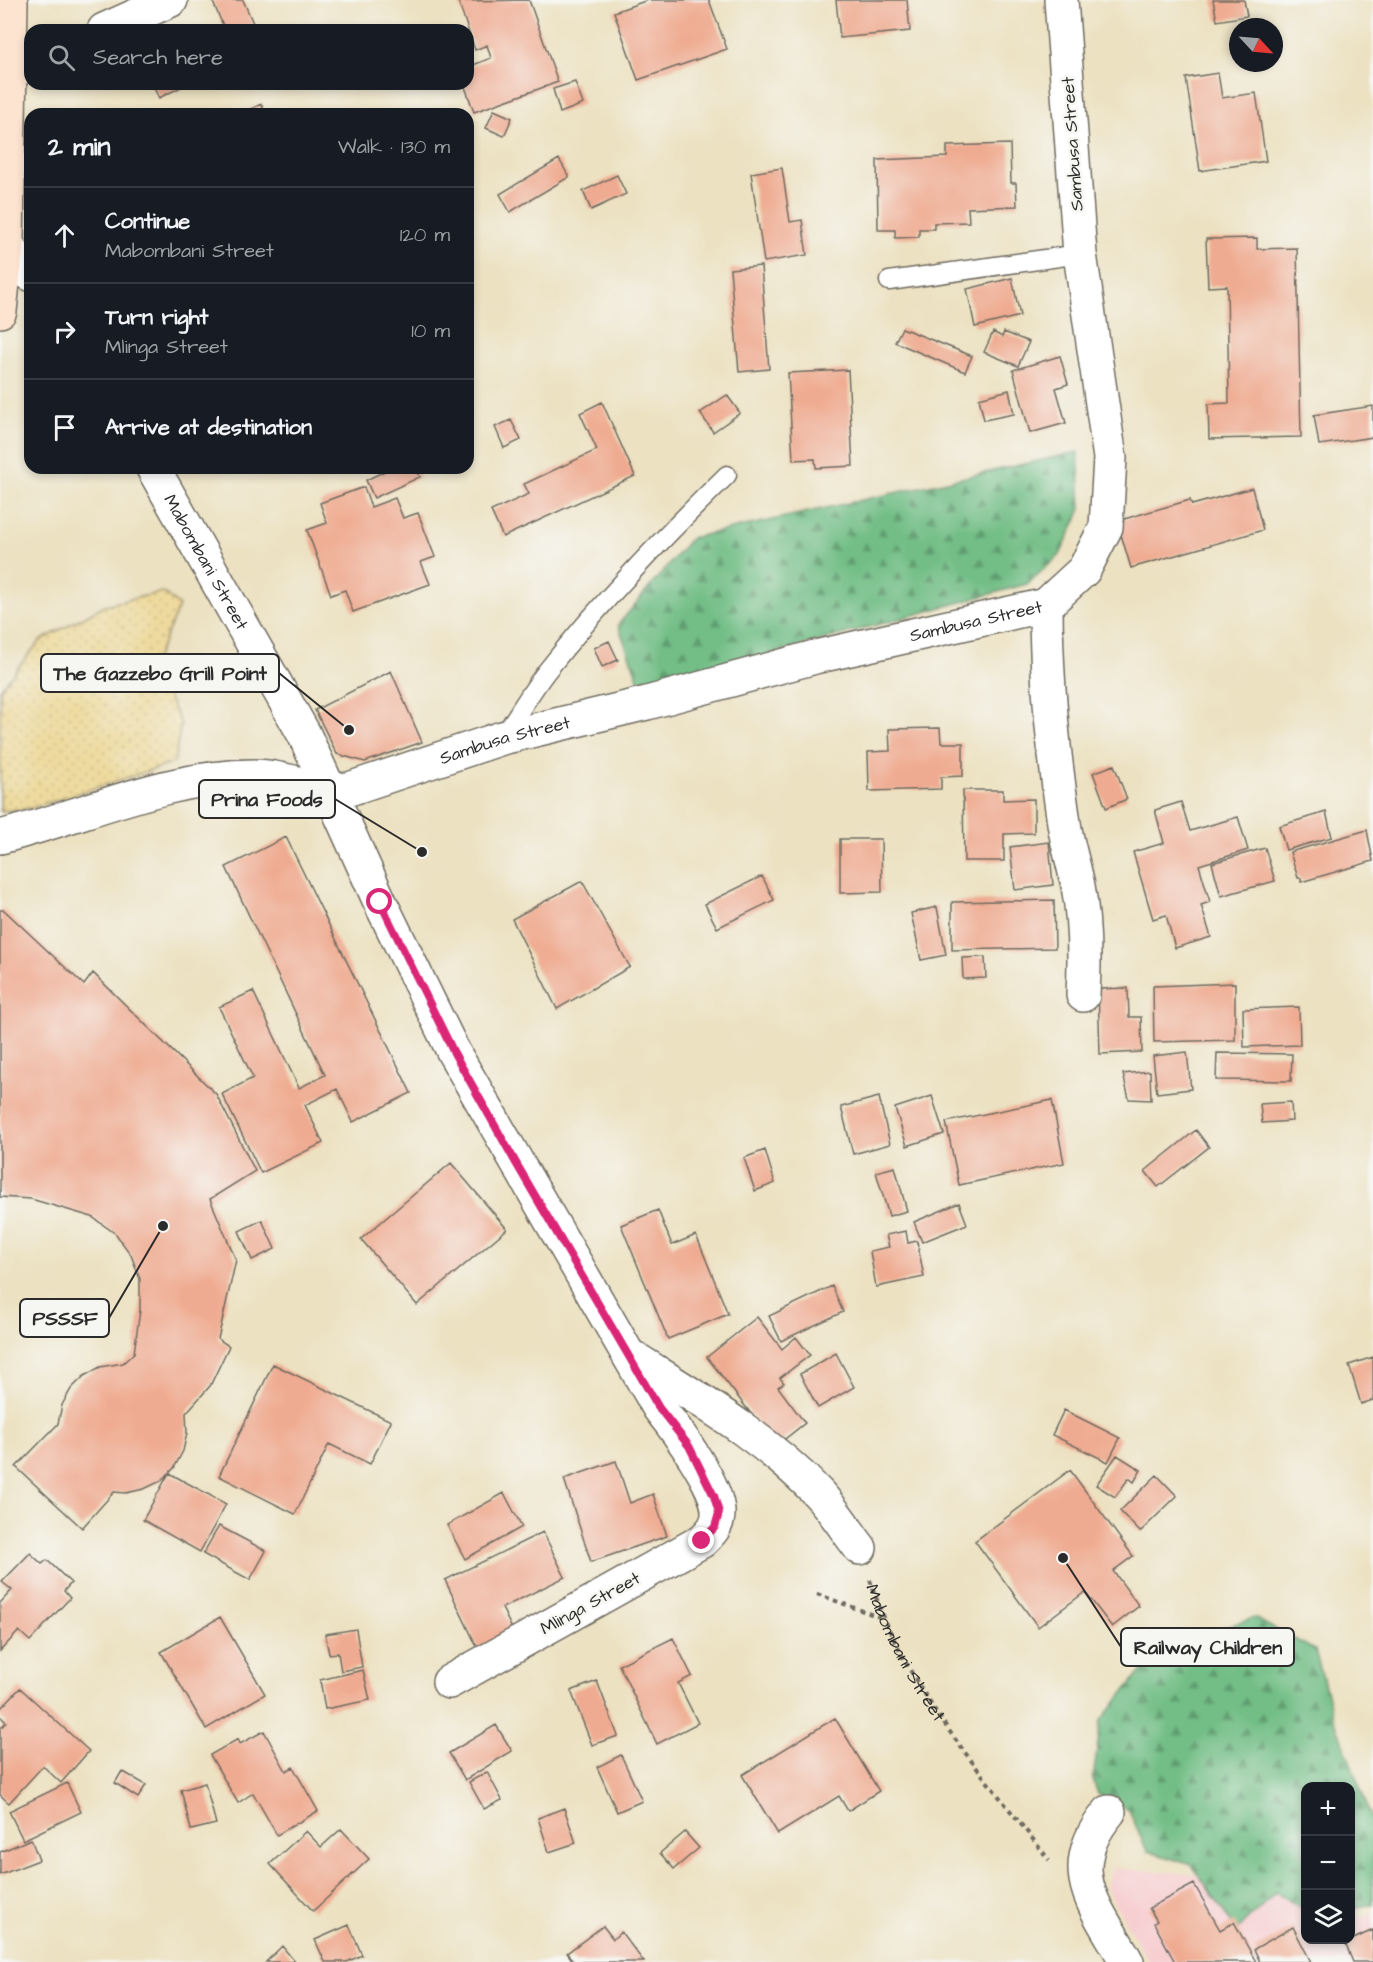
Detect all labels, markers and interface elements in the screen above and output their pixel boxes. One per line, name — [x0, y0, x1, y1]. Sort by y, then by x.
north arrow — [1229, 18, 1283, 72]
search box — [24, 24, 474, 90]
icon: search — [45, 41, 78, 74]
text: Search here — [93, 42, 223, 73]
street label: Sambusa Street — [1055, 75, 1090, 212]
text: 2 min — [48, 129, 110, 165]
text: Walk · 130 m — [338, 133, 450, 161]
text: Continue — [105, 206, 190, 237]
icon: ahead — [48, 219, 81, 252]
text: 120 m — [400, 221, 450, 249]
text: Mabombani Street — [105, 237, 274, 265]
text: Turn right — [105, 302, 208, 333]
icon: right — [48, 315, 81, 348]
text: 10 m — [411, 317, 450, 345]
text: Mlinga Street — [105, 333, 228, 361]
icon: arrive — [48, 411, 81, 444]
text: Arrive at destination — [105, 412, 312, 443]
street label: Mabombani Street — [157, 490, 255, 635]
street label: Sambusa Street — [907, 594, 1045, 648]
callout: The Gazzebo Grill Point — [41, 654, 279, 692]
text: The Gazzebo Grill Point — [52, 660, 268, 688]
street label: Sambusa Street — [436, 710, 574, 771]
callout: Prina Foods — [199, 780, 335, 818]
text: Prina Foods — [211, 786, 323, 814]
route start — [366, 888, 392, 914]
callout: PSSSF — [20, 1299, 109, 1337]
text: PSSSF — [32, 1305, 99, 1333]
route end — [688, 1527, 714, 1553]
street label: Mlinga Street — [536, 1565, 646, 1642]
street label: Mabombani Street — [859, 1581, 952, 1727]
callout: Railway Children — [1121, 1628, 1294, 1666]
text: Railway Children — [1134, 1634, 1282, 1663]
map controls — [1301, 1782, 1355, 1944]
button: + — [1301, 1782, 1355, 1836]
button: − — [1301, 1836, 1355, 1890]
button: layers — [1301, 1890, 1355, 1944]

